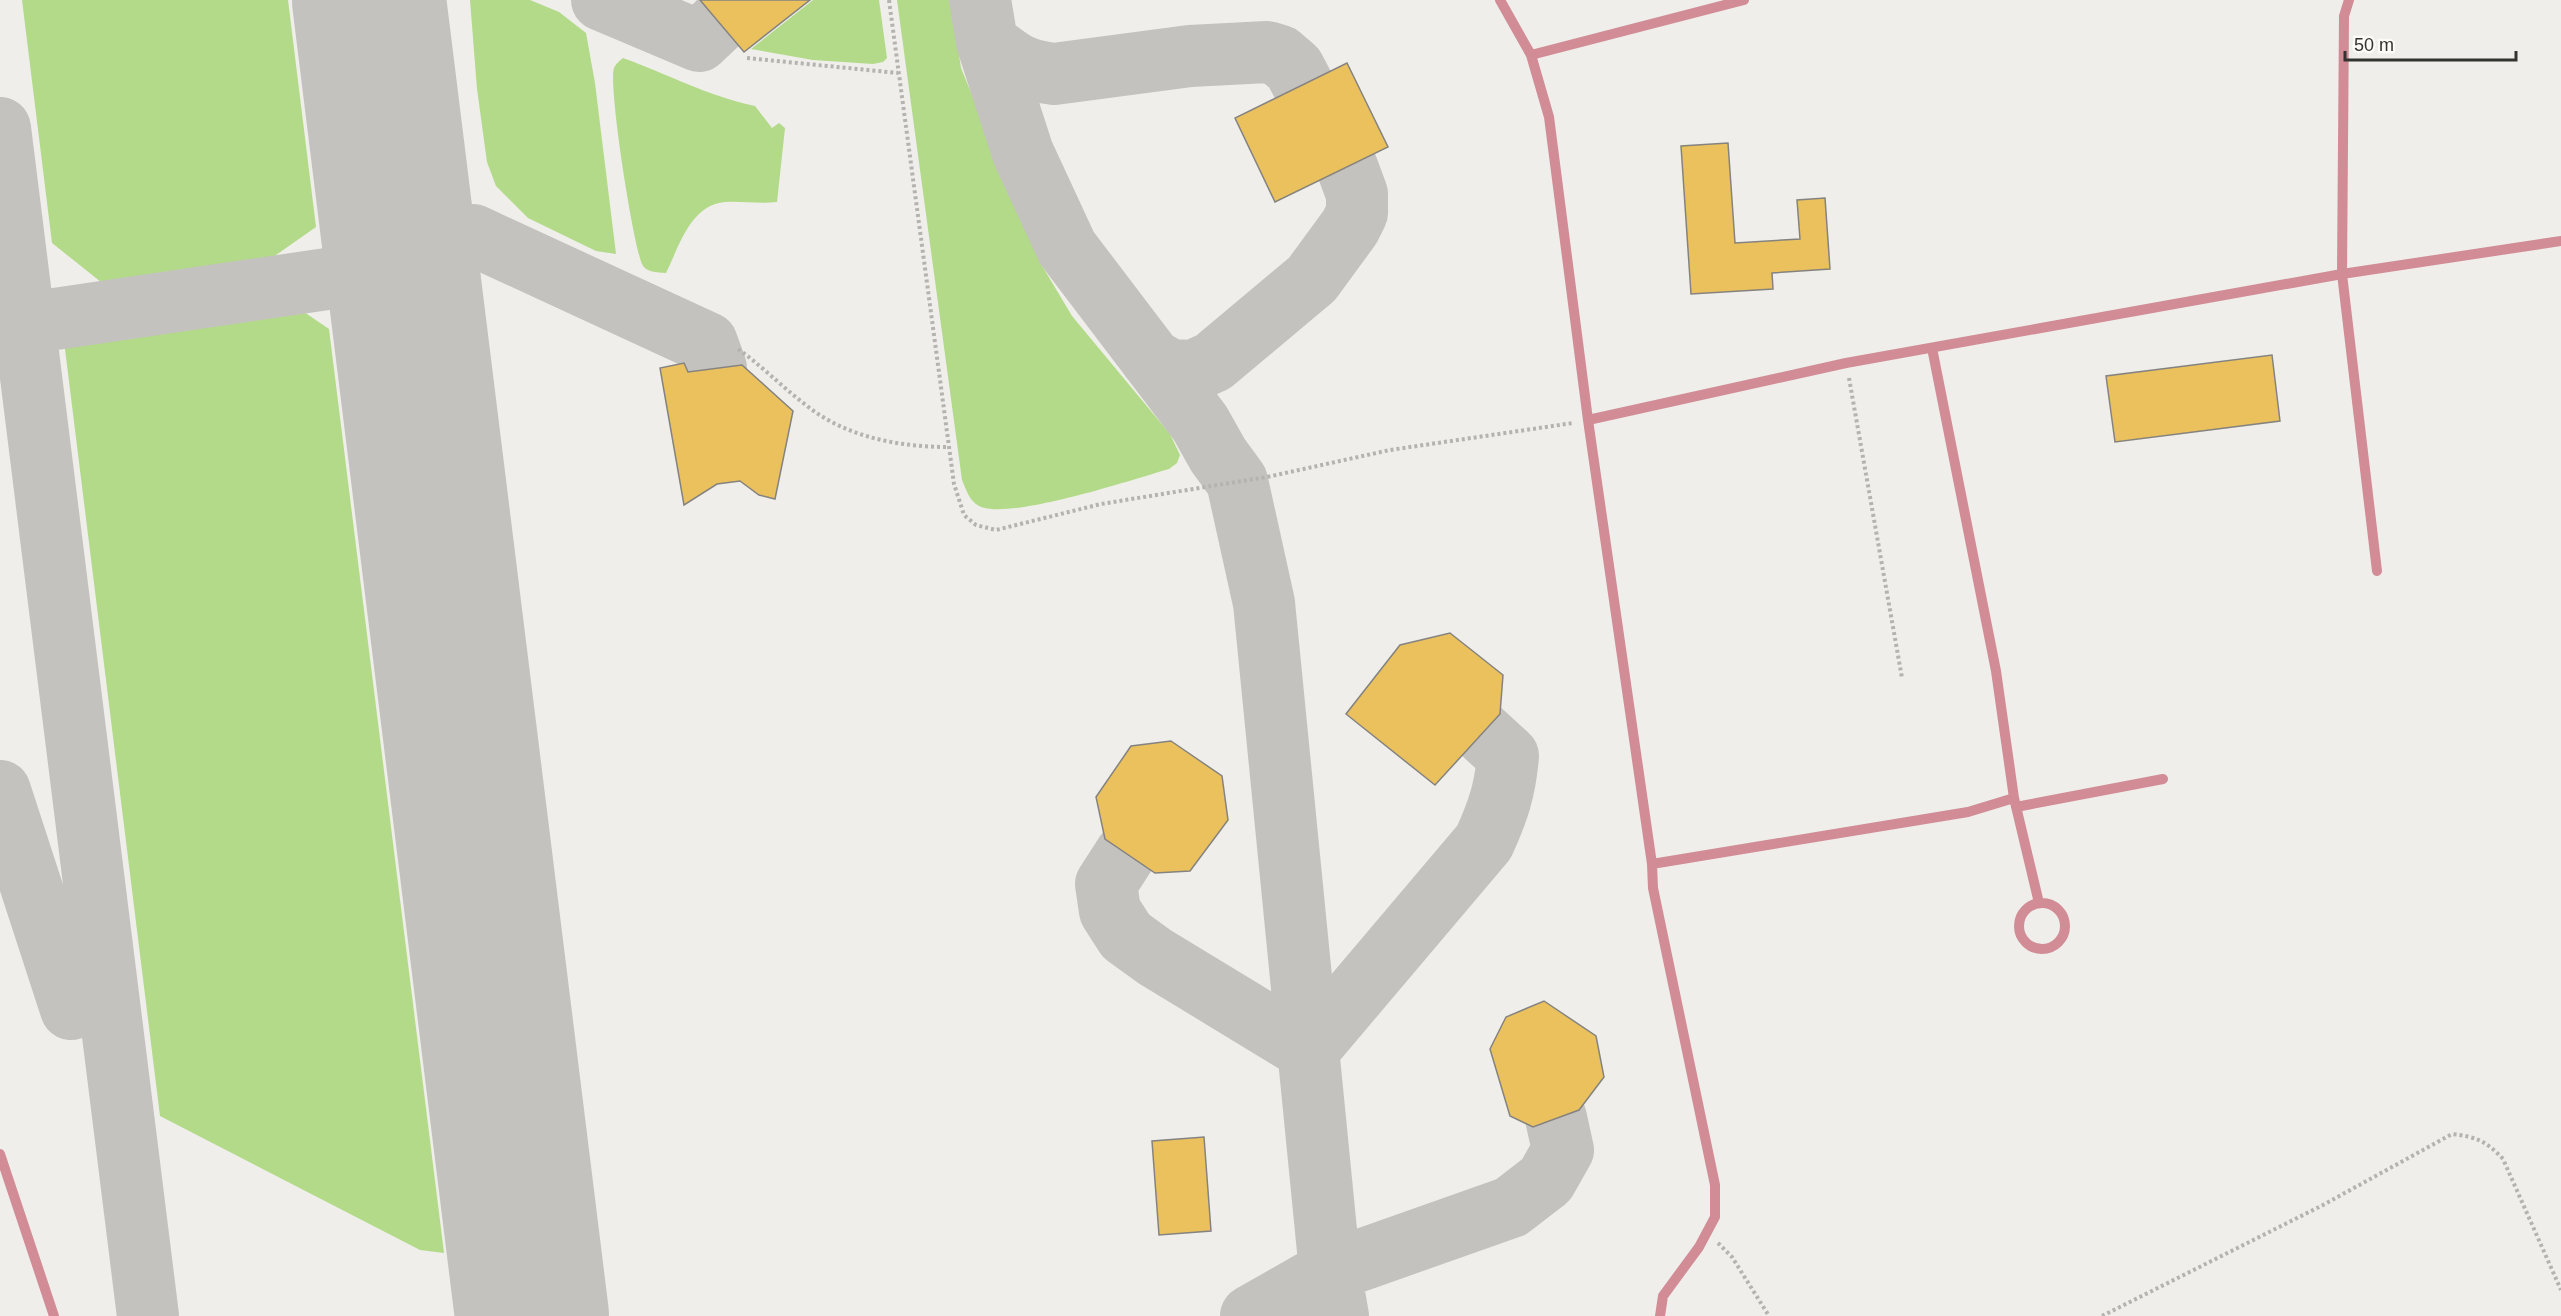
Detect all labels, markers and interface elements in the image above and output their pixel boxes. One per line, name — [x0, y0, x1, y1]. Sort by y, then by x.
scale bar — [2345, 24, 2516, 62]
text: 50 m — [2354, 35, 2394, 55]

